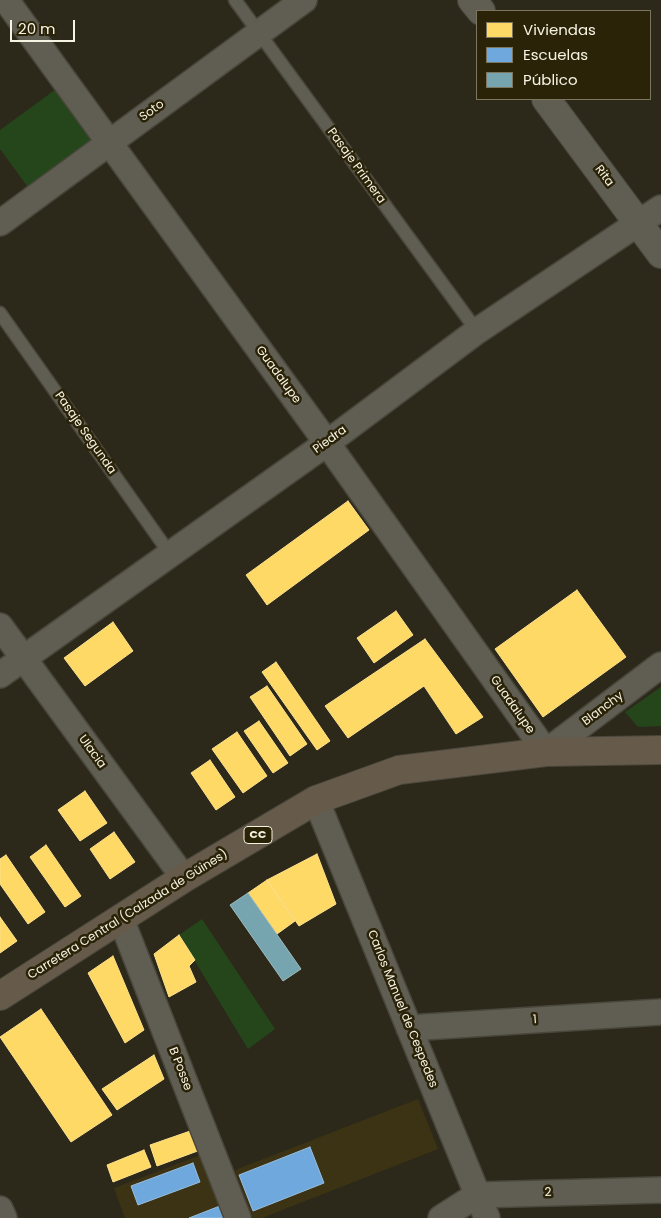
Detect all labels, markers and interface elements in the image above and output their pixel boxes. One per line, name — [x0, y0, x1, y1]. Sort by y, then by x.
scale bar — [12, 10, 78, 42]
legend — [476, 10, 651, 100]
text: 20 m — [18, 18, 56, 39]
text: Viviendas — [523, 19, 596, 40]
text: Escuelas — [523, 44, 588, 65]
text: Público — [523, 69, 578, 90]
street label: Soto — [137, 97, 167, 125]
street label: Pasaje Primera — [324, 125, 388, 207]
street label: Rita — [591, 163, 617, 189]
street label: Guadalupe — [252, 343, 304, 407]
street label: Pasaje Segunda — [51, 389, 119, 477]
street label: Piedra — [310, 423, 350, 457]
street label: Guadalupe — [487, 673, 537, 737]
street label: Blanchy — [580, 689, 626, 729]
street label: Ulacia — [75, 733, 109, 771]
road number: CC — [244, 826, 272, 844]
street label: Carretera Central (Calzada de Güines) — [25, 847, 231, 983]
street label: Carlos Manuel de Cespedes — [364, 928, 440, 1090]
street label: 1 — [533, 1013, 537, 1027]
street label: B Posse — [165, 1045, 195, 1093]
street label: 2 — [544, 1186, 552, 1200]

